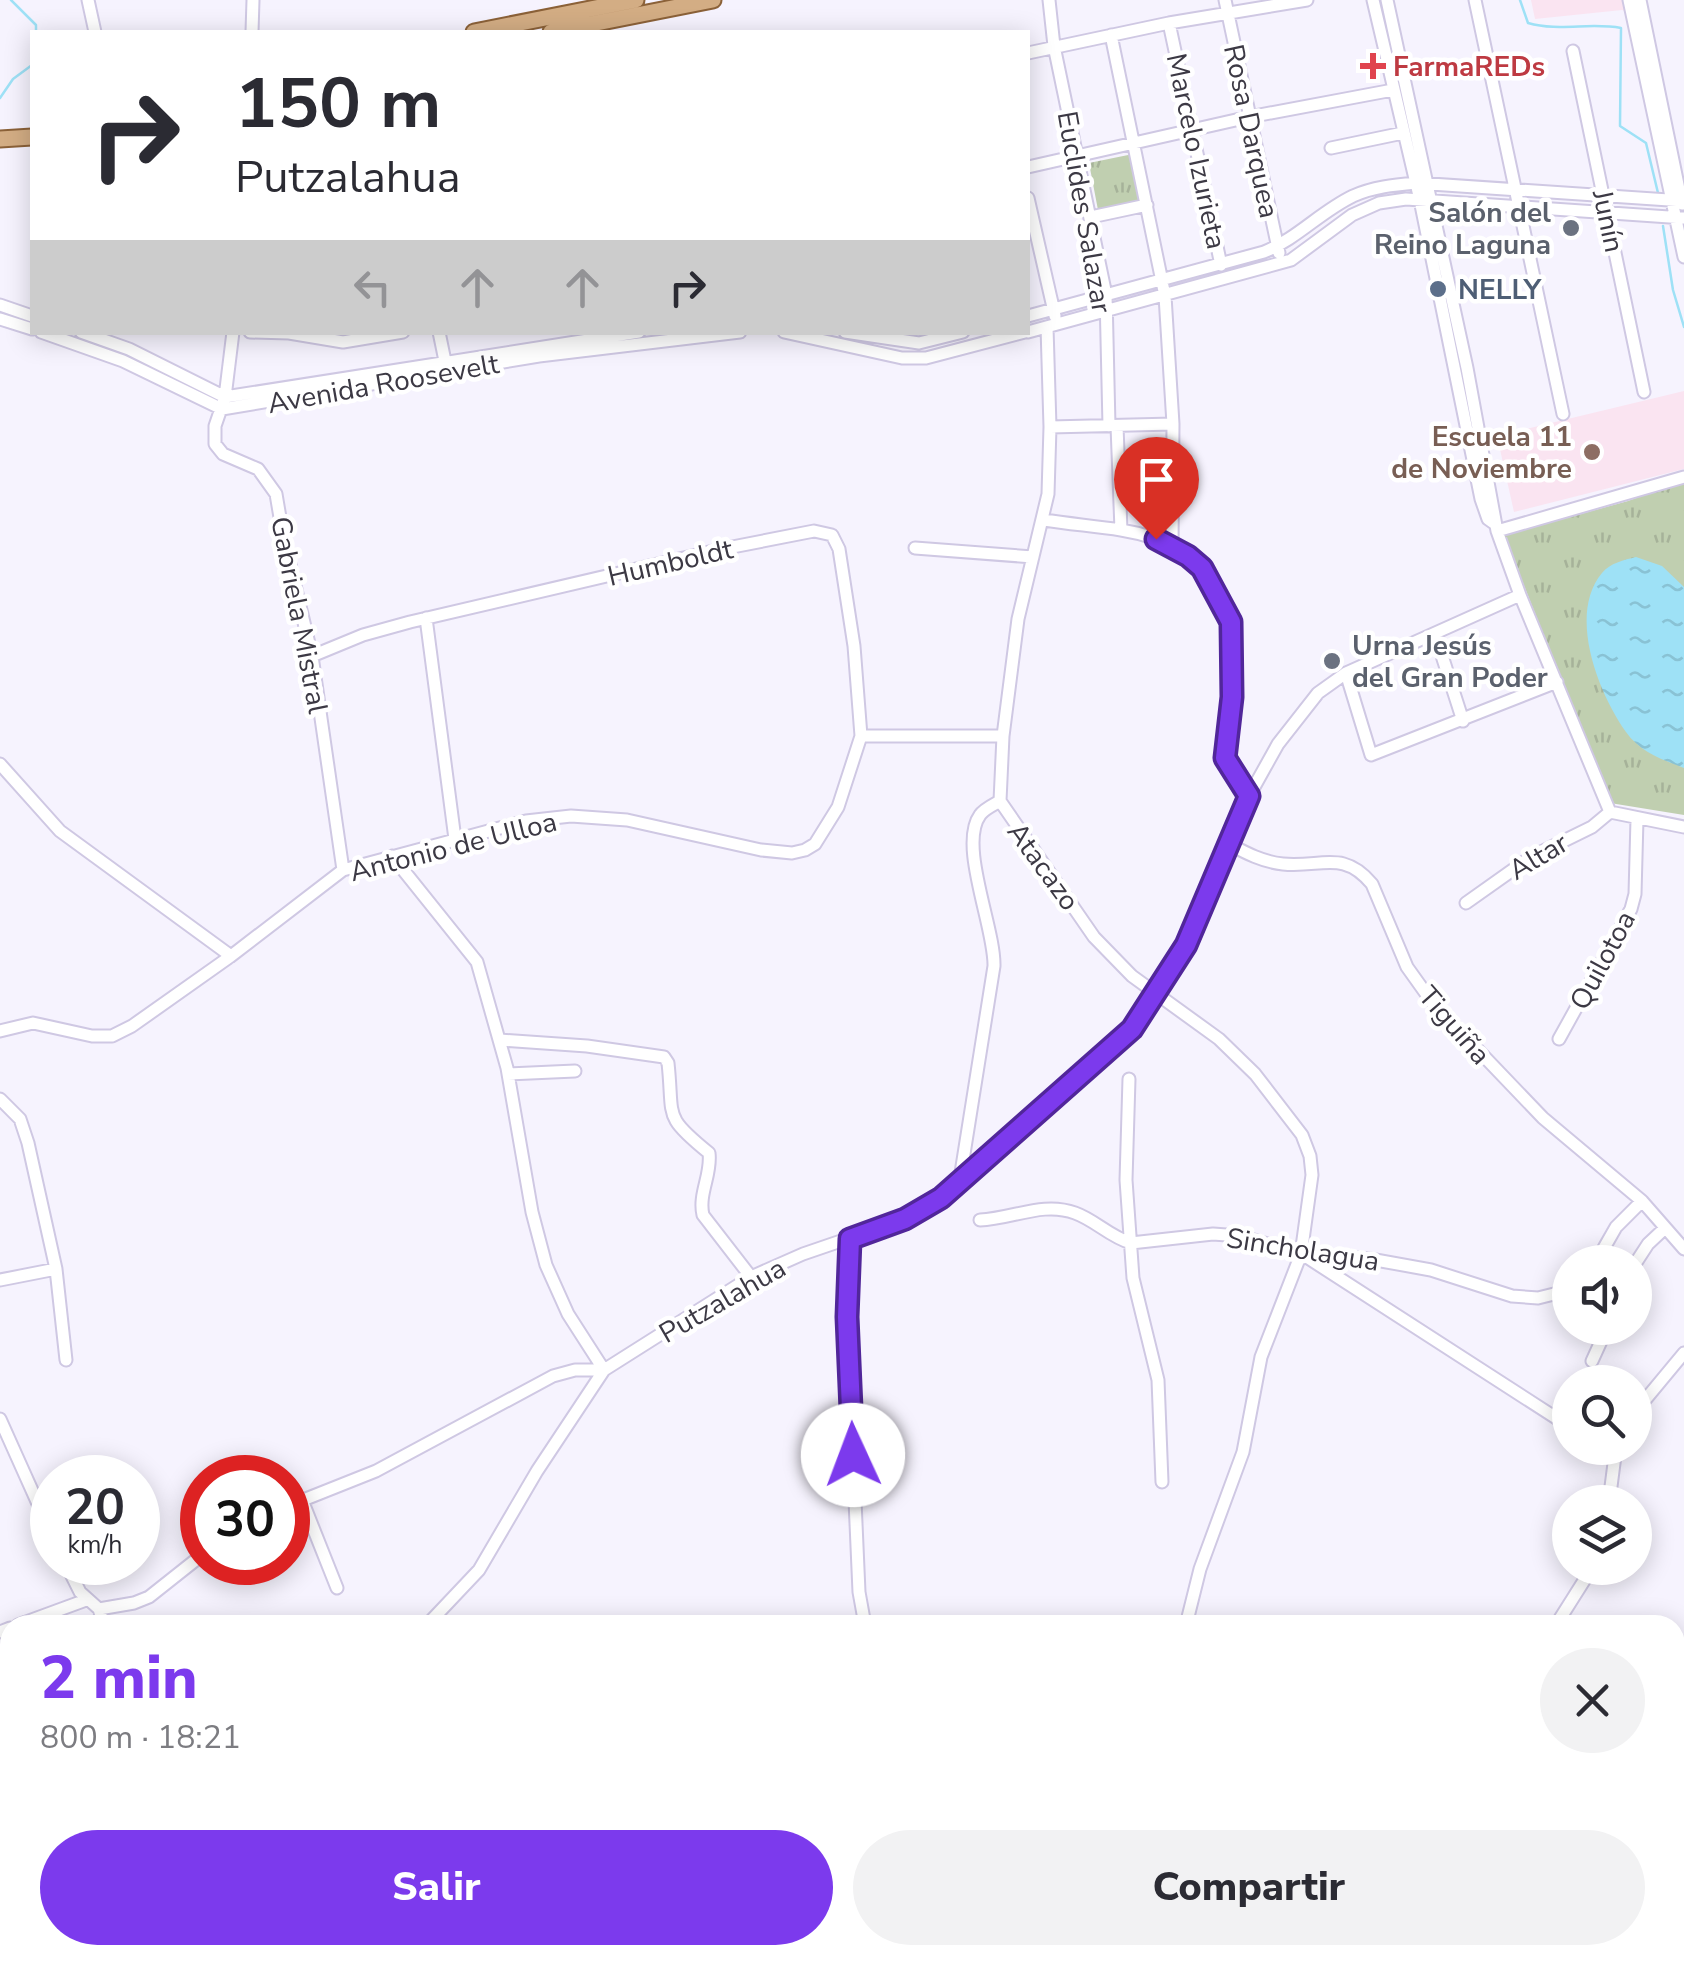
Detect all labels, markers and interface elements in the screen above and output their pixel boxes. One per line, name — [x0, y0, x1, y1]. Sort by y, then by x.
street label: Rosa Darquea — [1214, 41, 1288, 222]
place label: FarmaREDs — [1393, 48, 1545, 86]
street label: Marcelo Izurieta — [1157, 50, 1235, 252]
marker: FarmaREDs — [1362, 55, 1384, 77]
text: 150 m — [235, 56, 441, 152]
icon: right — [70, 70, 200, 200]
street label: Euclides Salazar — [1048, 108, 1120, 316]
text: Putzalahua — [235, 147, 461, 208]
street label: Junín — [1583, 185, 1633, 256]
place label: Salón del Reino Laguna — [1374, 194, 1551, 264]
marker: Salón del Reino Laguna — [1560, 217, 1582, 239]
icon: left — [345, 260, 400, 315]
icon: ahead — [450, 260, 505, 315]
icon: ahead — [555, 260, 610, 315]
icon: right — [660, 260, 715, 315]
place label: NELLY — [1458, 271, 1542, 309]
marker: NELLY — [1427, 278, 1449, 300]
street label: Avenida Roosevelt — [265, 345, 502, 423]
place label: Escuela 11 de Noviembre — [1391, 418, 1572, 488]
pin — [1114, 437, 1199, 540]
marker: Escuela 11 de Noviembre — [1581, 441, 1603, 463]
icon: arrive — [1129, 452, 1184, 507]
street label: Gabriela Mistral — [261, 513, 337, 718]
street label: Humboldt — [604, 530, 737, 596]
place label: Urna Jesús del Gran Poder — [1352, 627, 1548, 697]
marker: Urna Jesús del Gran Poder — [1321, 650, 1343, 672]
street label: Antonio de Ulloa — [346, 803, 561, 891]
street label: Atacazo — [998, 815, 1088, 918]
street label: Altar — [1502, 824, 1575, 889]
street label: Quilotoa — [1561, 904, 1645, 1017]
street label: Tiguiña — [1409, 978, 1499, 1073]
street label: Sincholagua — [1224, 1219, 1382, 1281]
map controls — [1552, 1245, 1652, 1585]
button: sound — [1552, 1245, 1652, 1345]
street label: Putzalahua — [652, 1249, 793, 1352]
button: search — [1552, 1365, 1652, 1465]
position arrow — [801, 1403, 905, 1507]
speed limit sign: 30 — [180, 1455, 310, 1585]
text: 20 — [65, 1473, 125, 1542]
button: layers — [1552, 1485, 1652, 1585]
text: km/h — [67, 1528, 123, 1562]
text: 2 min — [40, 1637, 198, 1719]
button: close — [1540, 1648, 1645, 1753]
text: 800 m · 18:21 — [40, 1716, 241, 1759]
button: Salir — [40, 1830, 833, 1945]
button: Compartir — [853, 1830, 1645, 1945]

